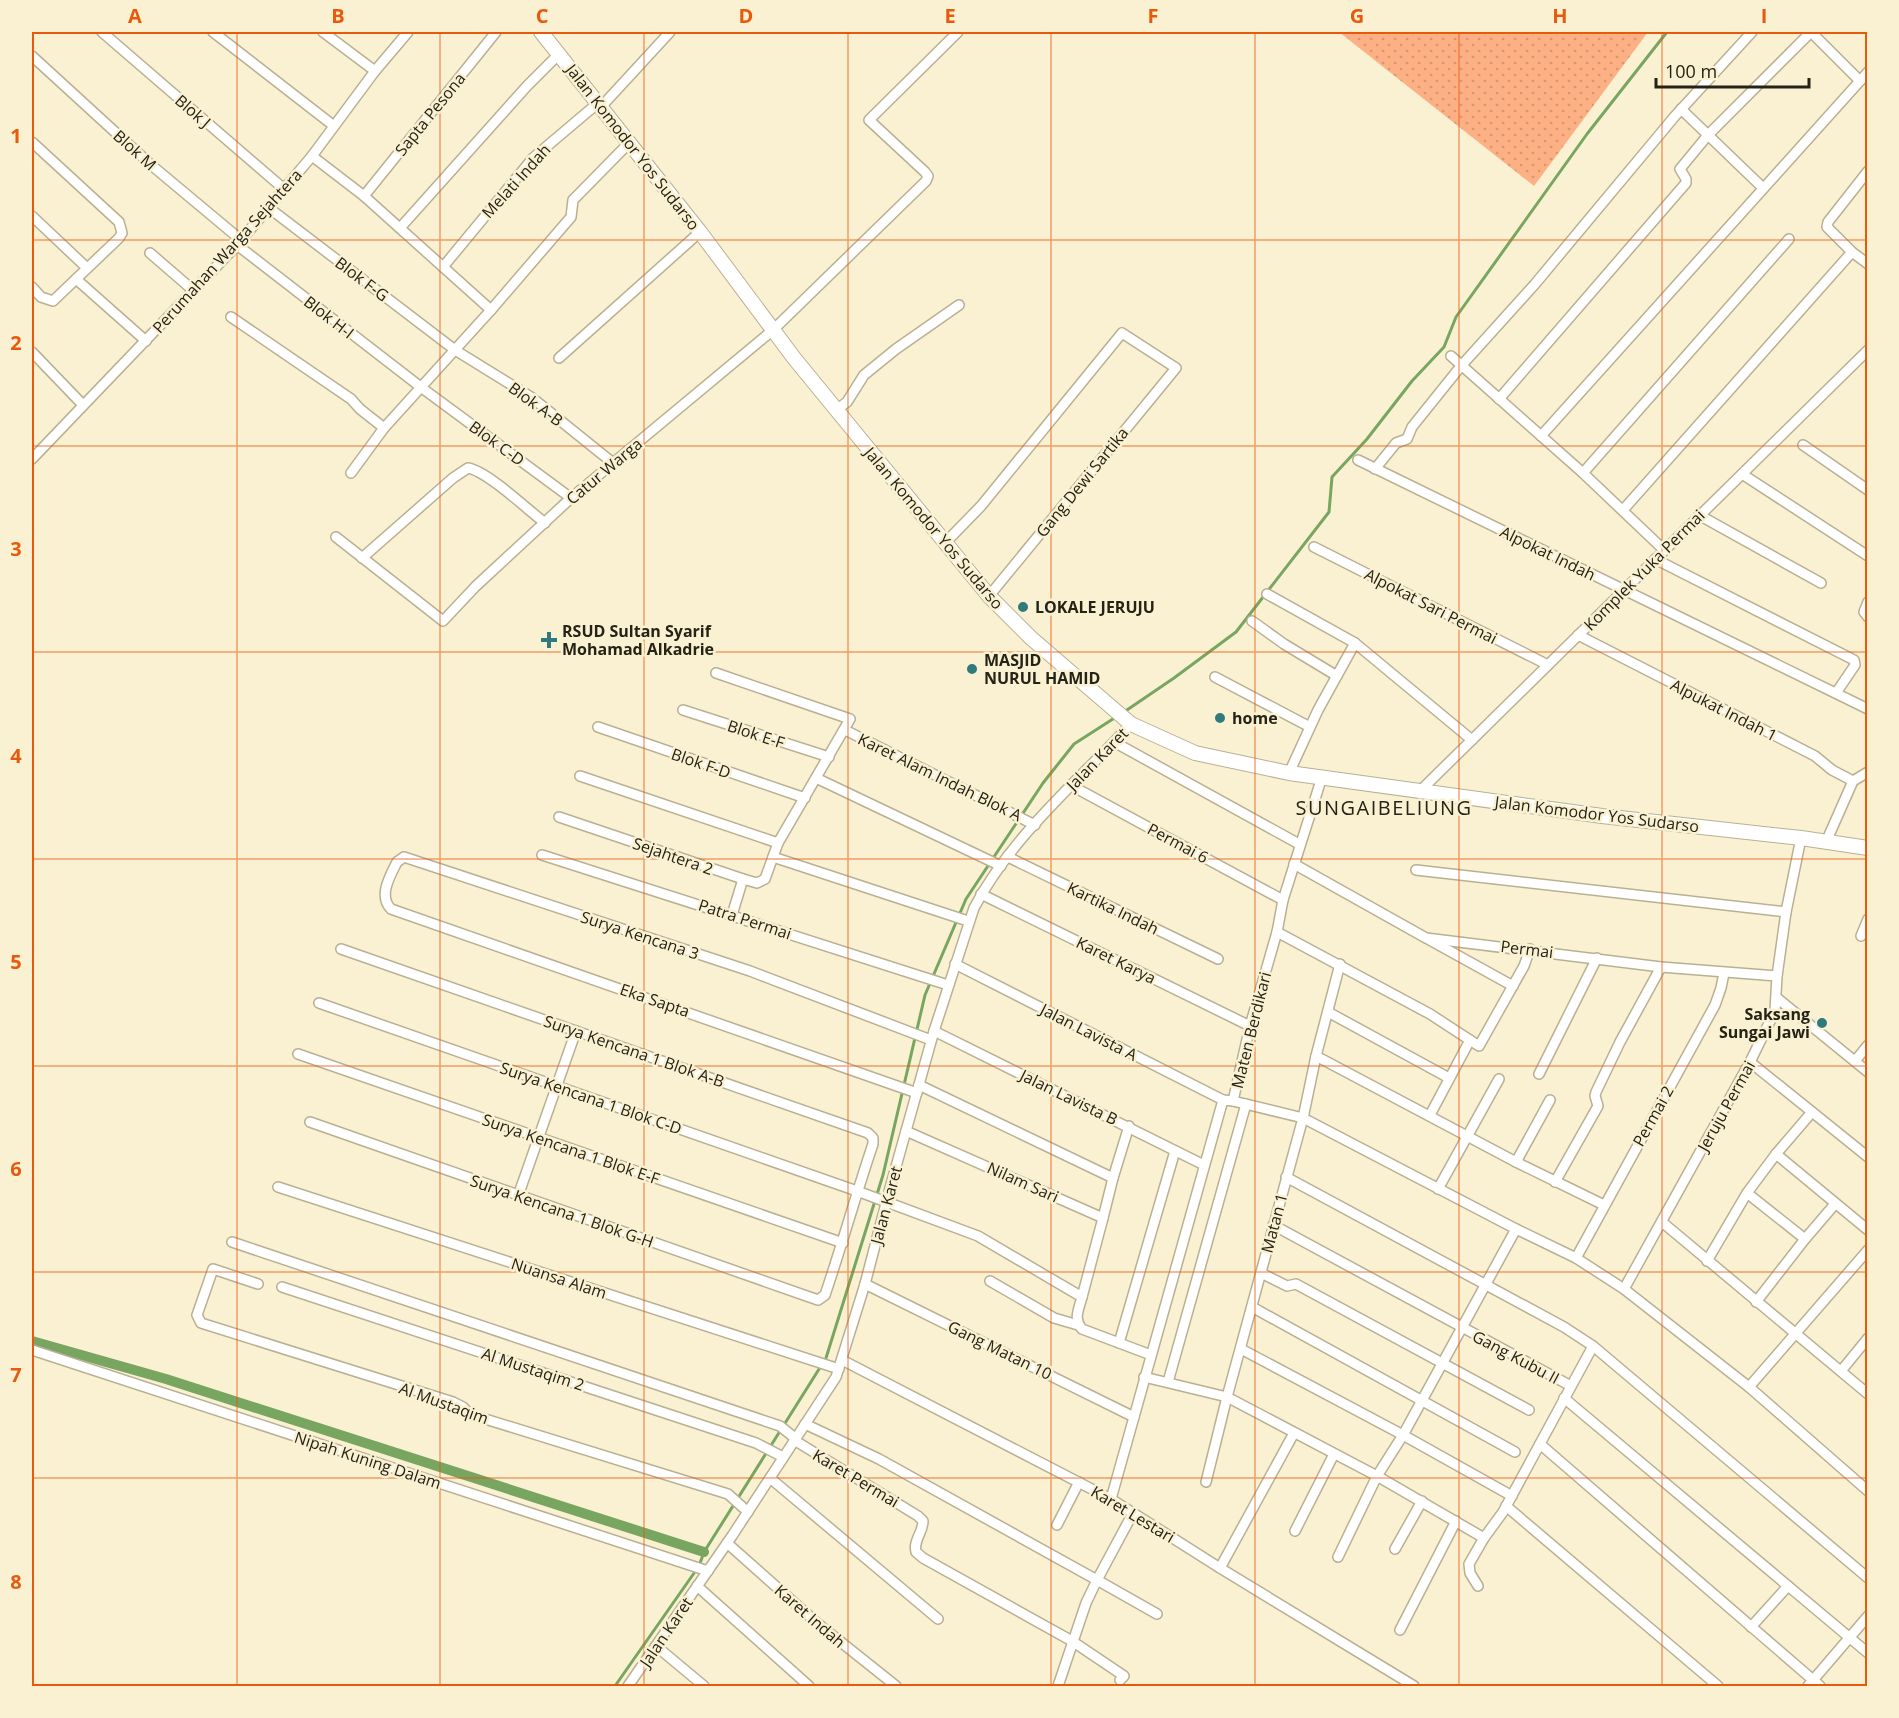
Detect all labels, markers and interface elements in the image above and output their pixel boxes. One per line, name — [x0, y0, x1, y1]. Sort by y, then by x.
text: A — [128, 2, 142, 29]
text: B — [331, 2, 345, 29]
text: C — [536, 2, 549, 29]
text: D — [739, 2, 753, 29]
text: E — [944, 2, 956, 29]
text: F — [1148, 2, 1158, 29]
text: G — [1350, 2, 1364, 29]
text: H — [1552, 2, 1568, 29]
text: I — [1761, 2, 1767, 29]
scale bar — [1656, 51, 1809, 89]
street label: Jalan Komodor Yos Sudarso — [560, 58, 705, 235]
text: 100 m — [1665, 59, 1717, 83]
street label: Sapta Pesona — [390, 68, 470, 160]
street label: Blok J — [170, 89, 216, 133]
text: 1 — [10, 122, 22, 149]
street label: Blok M — [109, 125, 161, 175]
street label: Melati Indah — [477, 139, 555, 223]
street label: Perumahan Warga Sejahtera — [147, 164, 307, 338]
street label: Blok F-G — [331, 252, 393, 306]
street label: Blok H-I — [299, 290, 359, 344]
text: 2 — [10, 329, 22, 356]
street label: Blok A-B — [504, 377, 568, 431]
street label: Blok C-D — [465, 415, 529, 471]
street label: Gang Dewi Sartika — [1031, 422, 1133, 542]
street label: Catur Warga — [561, 433, 647, 509]
street label: Jalan Komodor Yos Sudarso — [858, 441, 1008, 614]
street label: Komplek Yuka Permai — [1579, 505, 1709, 635]
street label: Alpokat Indah — [1497, 520, 1599, 586]
text: 3 — [10, 535, 22, 562]
street label: Alpokat Sari Permai — [1361, 563, 1501, 649]
place label: LOKALE JERUJU — [1035, 596, 1155, 618]
marker: LOKALE JERUJU — [1016, 600, 1030, 614]
place label: RSUD Sultan Syarif Mohamad Alkadrie — [562, 620, 714, 660]
marker: RSUD Sultan Syarif Mohamad Alkadrie — [540, 631, 558, 649]
place label: MASJID NURUL HAMID — [984, 649, 1100, 689]
marker: MASJID NURUL HAMID — [965, 662, 979, 676]
street label: Alpukat Indah 1 — [1667, 674, 1781, 746]
place label: home — [1232, 707, 1278, 729]
marker: home — [1213, 711, 1227, 725]
street label: Blok E-F — [725, 714, 787, 754]
street label: Jalan Karet — [1060, 722, 1133, 797]
street label: Karet Alam Indah Blok A — [854, 728, 1026, 827]
text: 4 — [10, 742, 22, 769]
street label: Blok F-D — [668, 743, 734, 783]
street label: Jalan Komodor Yos Sudarso — [1492, 790, 1700, 837]
district label: SUNGAIBELIUNG — [1295, 794, 1473, 821]
street label: Permai 6 — [1144, 818, 1212, 868]
street label: Sejahtera 2 — [630, 832, 716, 880]
street label: Kartika Indah — [1064, 876, 1162, 940]
street label: Patra Permai — [696, 894, 794, 944]
street label: Surya Kencana 3 — [578, 905, 702, 965]
street label: Karet Karya — [1072, 931, 1160, 989]
street label: Permai — [1499, 935, 1555, 963]
text: 5 — [10, 948, 22, 975]
street label: Maten Berdikari — [1226, 969, 1276, 1091]
street label: Eka Sapta — [617, 978, 693, 1022]
street label: Jalan Lavista A — [1035, 997, 1142, 1066]
place label: Saksang Sungai Jawi — [1719, 1003, 1810, 1043]
street label: Surya Kencana 1 Blok A-B — [541, 1010, 727, 1092]
marker: Saksang Sungai Jawi — [1815, 1016, 1829, 1030]
street label: Surya Kencana 1 Blok C-D — [497, 1057, 685, 1139]
street label: Jeruju Permai — [1691, 1057, 1760, 1157]
street label: Jalan Lavista B — [1015, 1063, 1121, 1130]
street label: Permai 2 — [1627, 1082, 1679, 1150]
street label: Surya Kencana 1 Blok E-F — [479, 1108, 663, 1190]
text: 6 — [10, 1155, 22, 1182]
street label: Nilam Sari — [984, 1156, 1062, 1208]
street label: Jalan Karet — [865, 1163, 907, 1248]
street label: Surya Kencana 1 Blok G-H — [467, 1169, 657, 1253]
street label: Matan 1 — [1255, 1191, 1293, 1255]
street label: Nuansa Alam — [508, 1252, 610, 1304]
street label: Gang Matan 10 — [944, 1315, 1056, 1385]
street label: Gang Kubu II — [1469, 1325, 1563, 1389]
street label: Al Mustaqim 2 — [479, 1342, 587, 1396]
text: 7 — [10, 1361, 22, 1388]
street label: Al Mustaqim — [396, 1377, 492, 1429]
street label: Nipah Kuning Dalam — [292, 1426, 444, 1494]
street label: Karet Permai — [809, 1444, 903, 1512]
street label: Karet Lestari — [1087, 1480, 1179, 1548]
text: 8 — [10, 1568, 22, 1595]
street label: Karet Indah — [770, 1579, 850, 1653]
street label: Jalan Karet — [633, 1592, 698, 1673]

